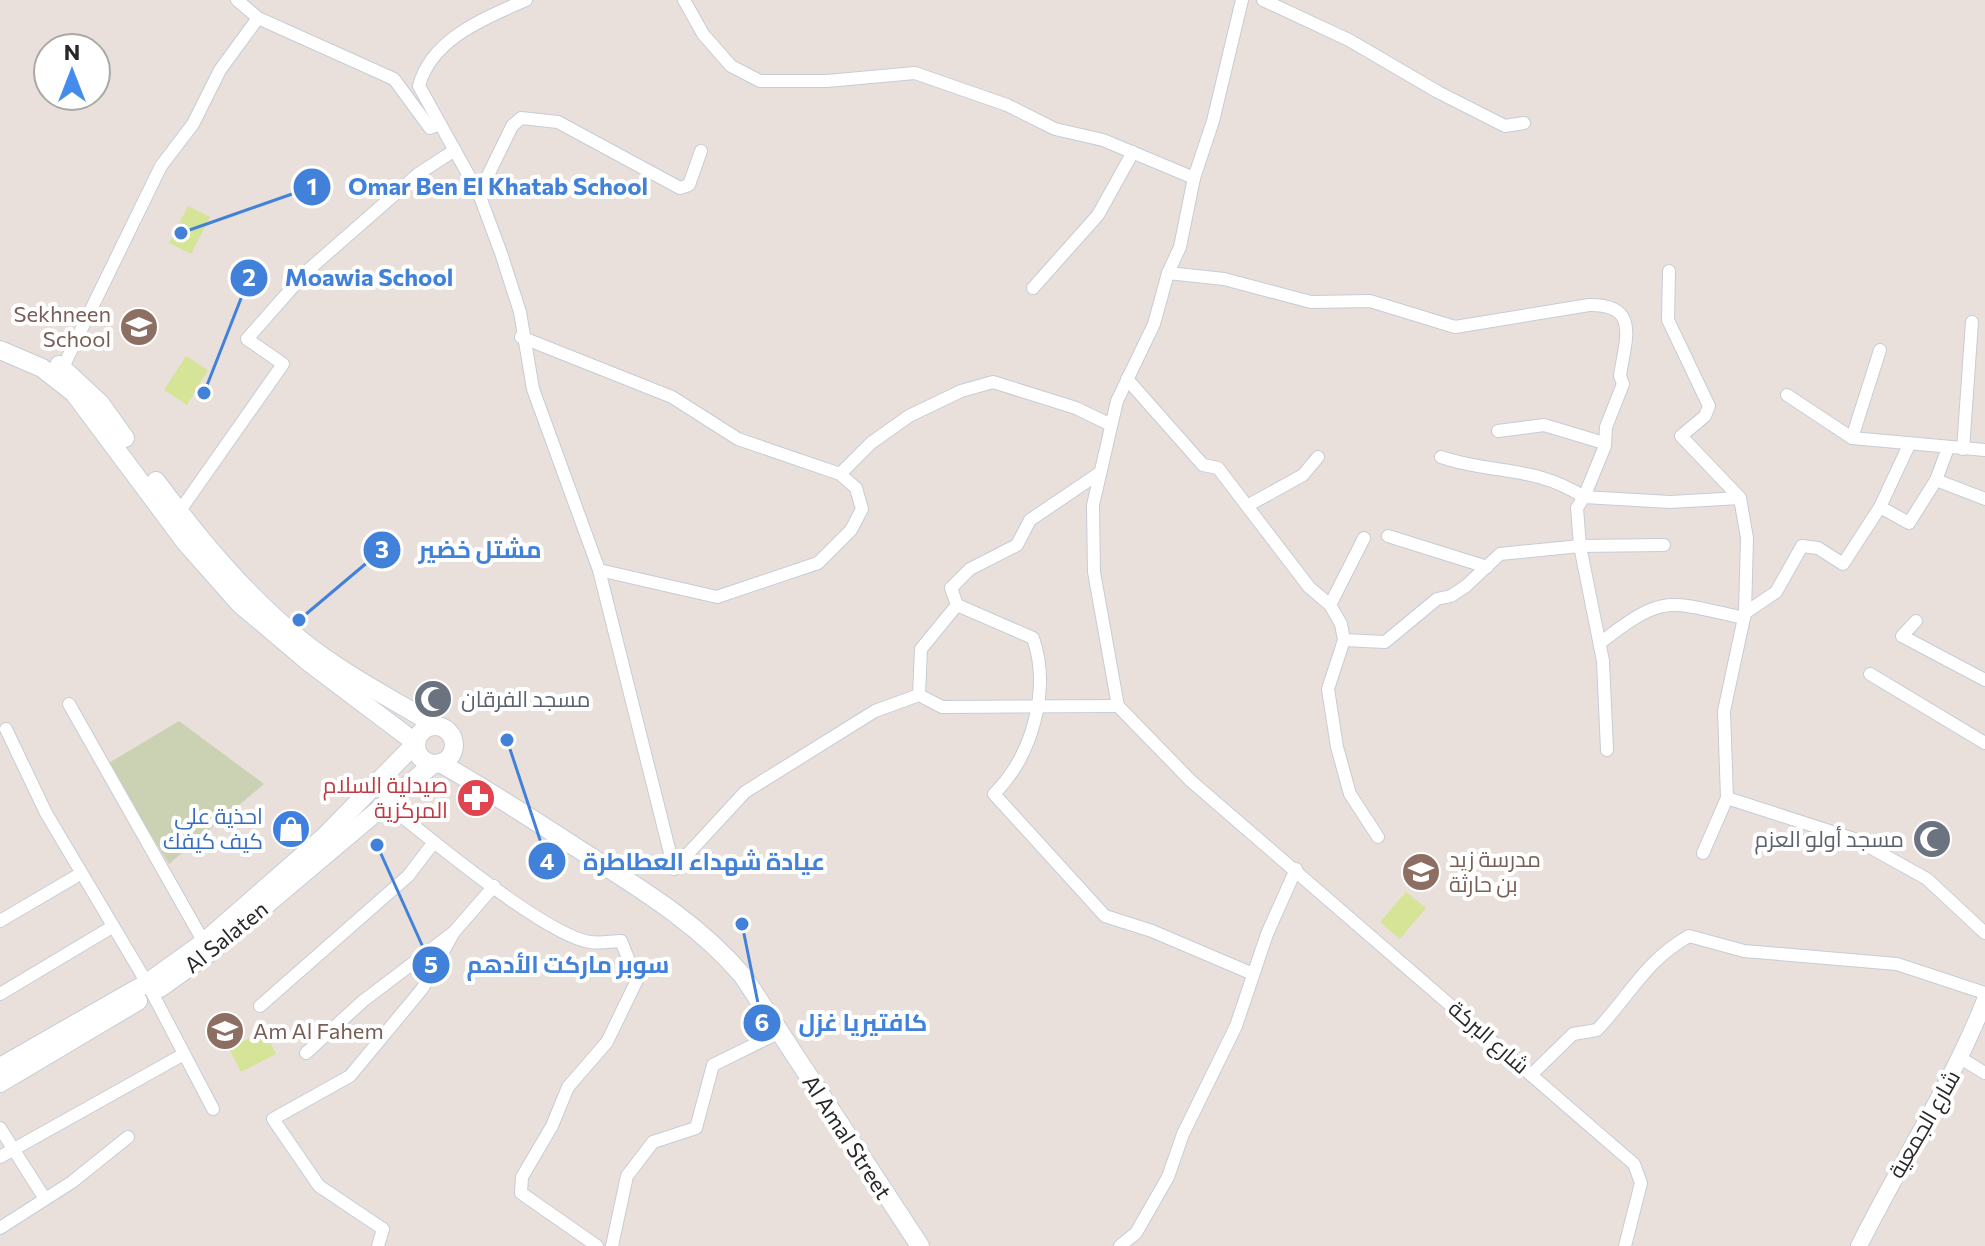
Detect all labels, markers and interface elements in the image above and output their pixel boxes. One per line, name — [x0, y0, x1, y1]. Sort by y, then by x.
north arrow — [32, 32, 112, 112]
text: N — [64, 38, 80, 65]
callout: Omar Ben El Khatab School — [292, 163, 664, 211]
text: 1 — [307, 171, 317, 200]
text: Omar Ben El Khatab School — [348, 171, 648, 200]
callout: Moawia School — [229, 254, 470, 302]
text: 2 — [242, 262, 256, 291]
text: Moawia School — [285, 262, 453, 291]
place label: Sekhneen School — [14, 300, 111, 352]
school or university icon: Sekhneen School — [118, 306, 160, 348]
callout: مشتل خضير — [362, 526, 558, 574]
text: 3 — [375, 534, 389, 563]
text: مشتل خضير — [417, 534, 542, 564]
mosque icon: مسجد الفرقان — [412, 678, 454, 720]
place label: مسجد الفرقان — [461, 685, 590, 712]
place label: صيدلية السلام المركزية — [323, 771, 448, 823]
pharmacy icon: صيدلية السلام المركزية — [455, 777, 497, 819]
place label: احذية على كيف كيفك — [163, 802, 263, 854]
shop icon: احذية على كيف كيفك — [270, 808, 312, 850]
mosque icon: مسجد أولو العزم — [1911, 818, 1953, 860]
place label: مسجد أولو العزم — [1754, 825, 1904, 855]
callout: عيادة شهداء العطاطرة — [527, 837, 841, 885]
place label: مدرسة زيد بن حارثة — [1449, 845, 1541, 898]
text: 4 — [540, 846, 555, 875]
text: عيادة شهداء العطاطرة — [583, 846, 825, 876]
school or university icon: مدرسة زيد بن حارثة — [1400, 851, 1442, 893]
street label: Al Salaten — [179, 895, 273, 978]
callout: سوبر ماركت الأدهم — [411, 941, 686, 989]
text: 5 — [424, 949, 438, 978]
text: سوبر ماركت الأدهم — [467, 949, 669, 981]
street label: شارع البركة — [1442, 994, 1535, 1081]
callout: كافتيريا غزل — [742, 999, 943, 1047]
text: 6 — [755, 1007, 769, 1036]
text: كافتيريا غزل — [799, 1007, 927, 1037]
school or university icon: Am Al Fahem — [204, 1010, 246, 1052]
place label: Am Al Fahem — [253, 1017, 384, 1044]
street label: شارع الجمعية — [1882, 1065, 1967, 1184]
street label: Al Amal Street — [797, 1069, 898, 1204]

